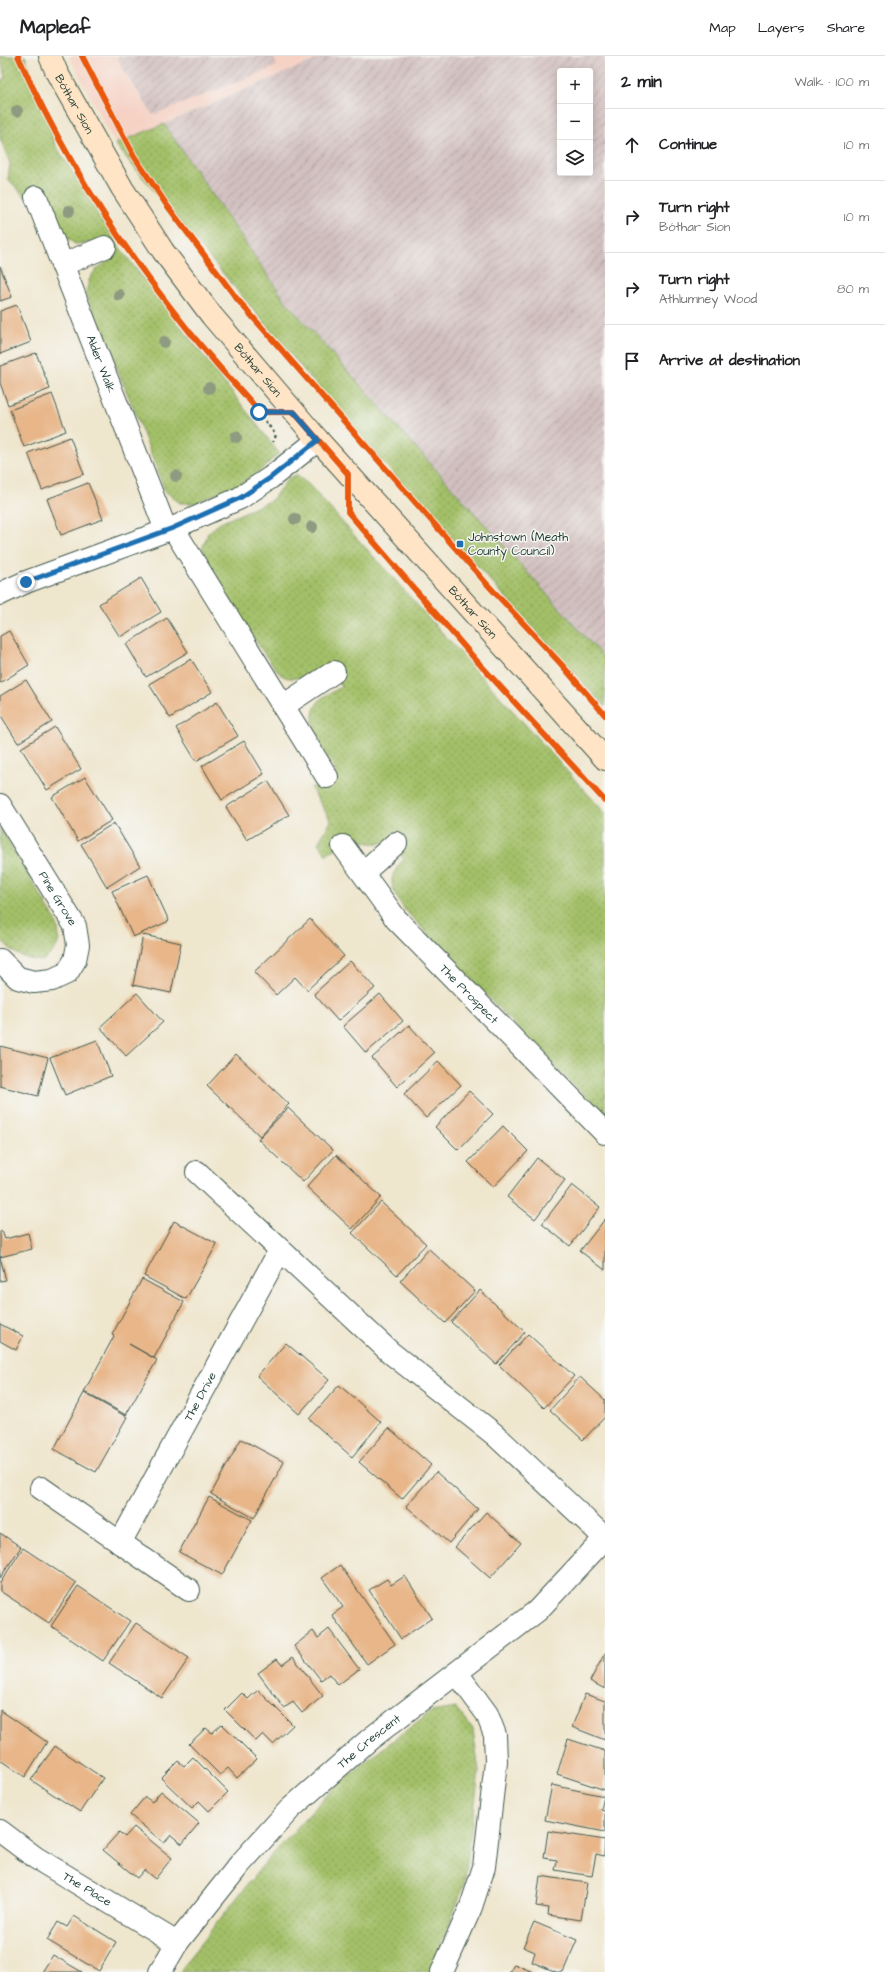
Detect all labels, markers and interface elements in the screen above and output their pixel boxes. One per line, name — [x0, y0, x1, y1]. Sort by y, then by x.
text: Mapleaf — [20, 14, 90, 41]
text: Map — [709, 18, 736, 38]
text: Layers — [758, 18, 805, 38]
text: Share — [827, 18, 865, 38]
map controls — [557, 68, 593, 176]
button: + — [557, 68, 593, 104]
text: 2 min — [621, 70, 662, 94]
street label: Bóthar Sion — [50, 71, 98, 137]
text: Walk · 100 m — [795, 73, 869, 91]
button: − — [557, 104, 593, 140]
icon: ahead — [621, 134, 643, 156]
text: Continue — [659, 134, 717, 155]
text: 10 m — [844, 136, 869, 154]
button: layers — [557, 140, 593, 176]
text: Turn right — [659, 197, 730, 218]
icon: right — [621, 206, 643, 228]
text: 10 m — [844, 208, 869, 226]
text: Bóthar Sion — [659, 218, 730, 236]
text: Turn right — [659, 269, 730, 290]
icon: right — [621, 278, 643, 300]
text: 80 m — [837, 280, 869, 298]
text: Athlumney Wood — [659, 290, 757, 308]
street label: Alder Walk — [82, 333, 120, 396]
street label: Bóthar Sion — [230, 340, 286, 401]
icon: arrive — [621, 350, 643, 372]
text: Arrive at destination — [659, 350, 800, 371]
route start — [250, 403, 268, 421]
place label: Johnstown (Meath County Council) — [468, 529, 568, 561]
marker: Johnstown (Meath County Council) — [455, 539, 465, 549]
route end — [17, 573, 35, 591]
street label: Bóthar Sion — [444, 582, 501, 643]
street label: Pine Grove — [34, 868, 81, 930]
street label: The Prospect — [436, 961, 502, 1028]
street label: The Drive — [180, 1369, 221, 1424]
street label: The Crescent — [334, 1710, 404, 1773]
street label: The Place — [59, 1868, 115, 1911]

